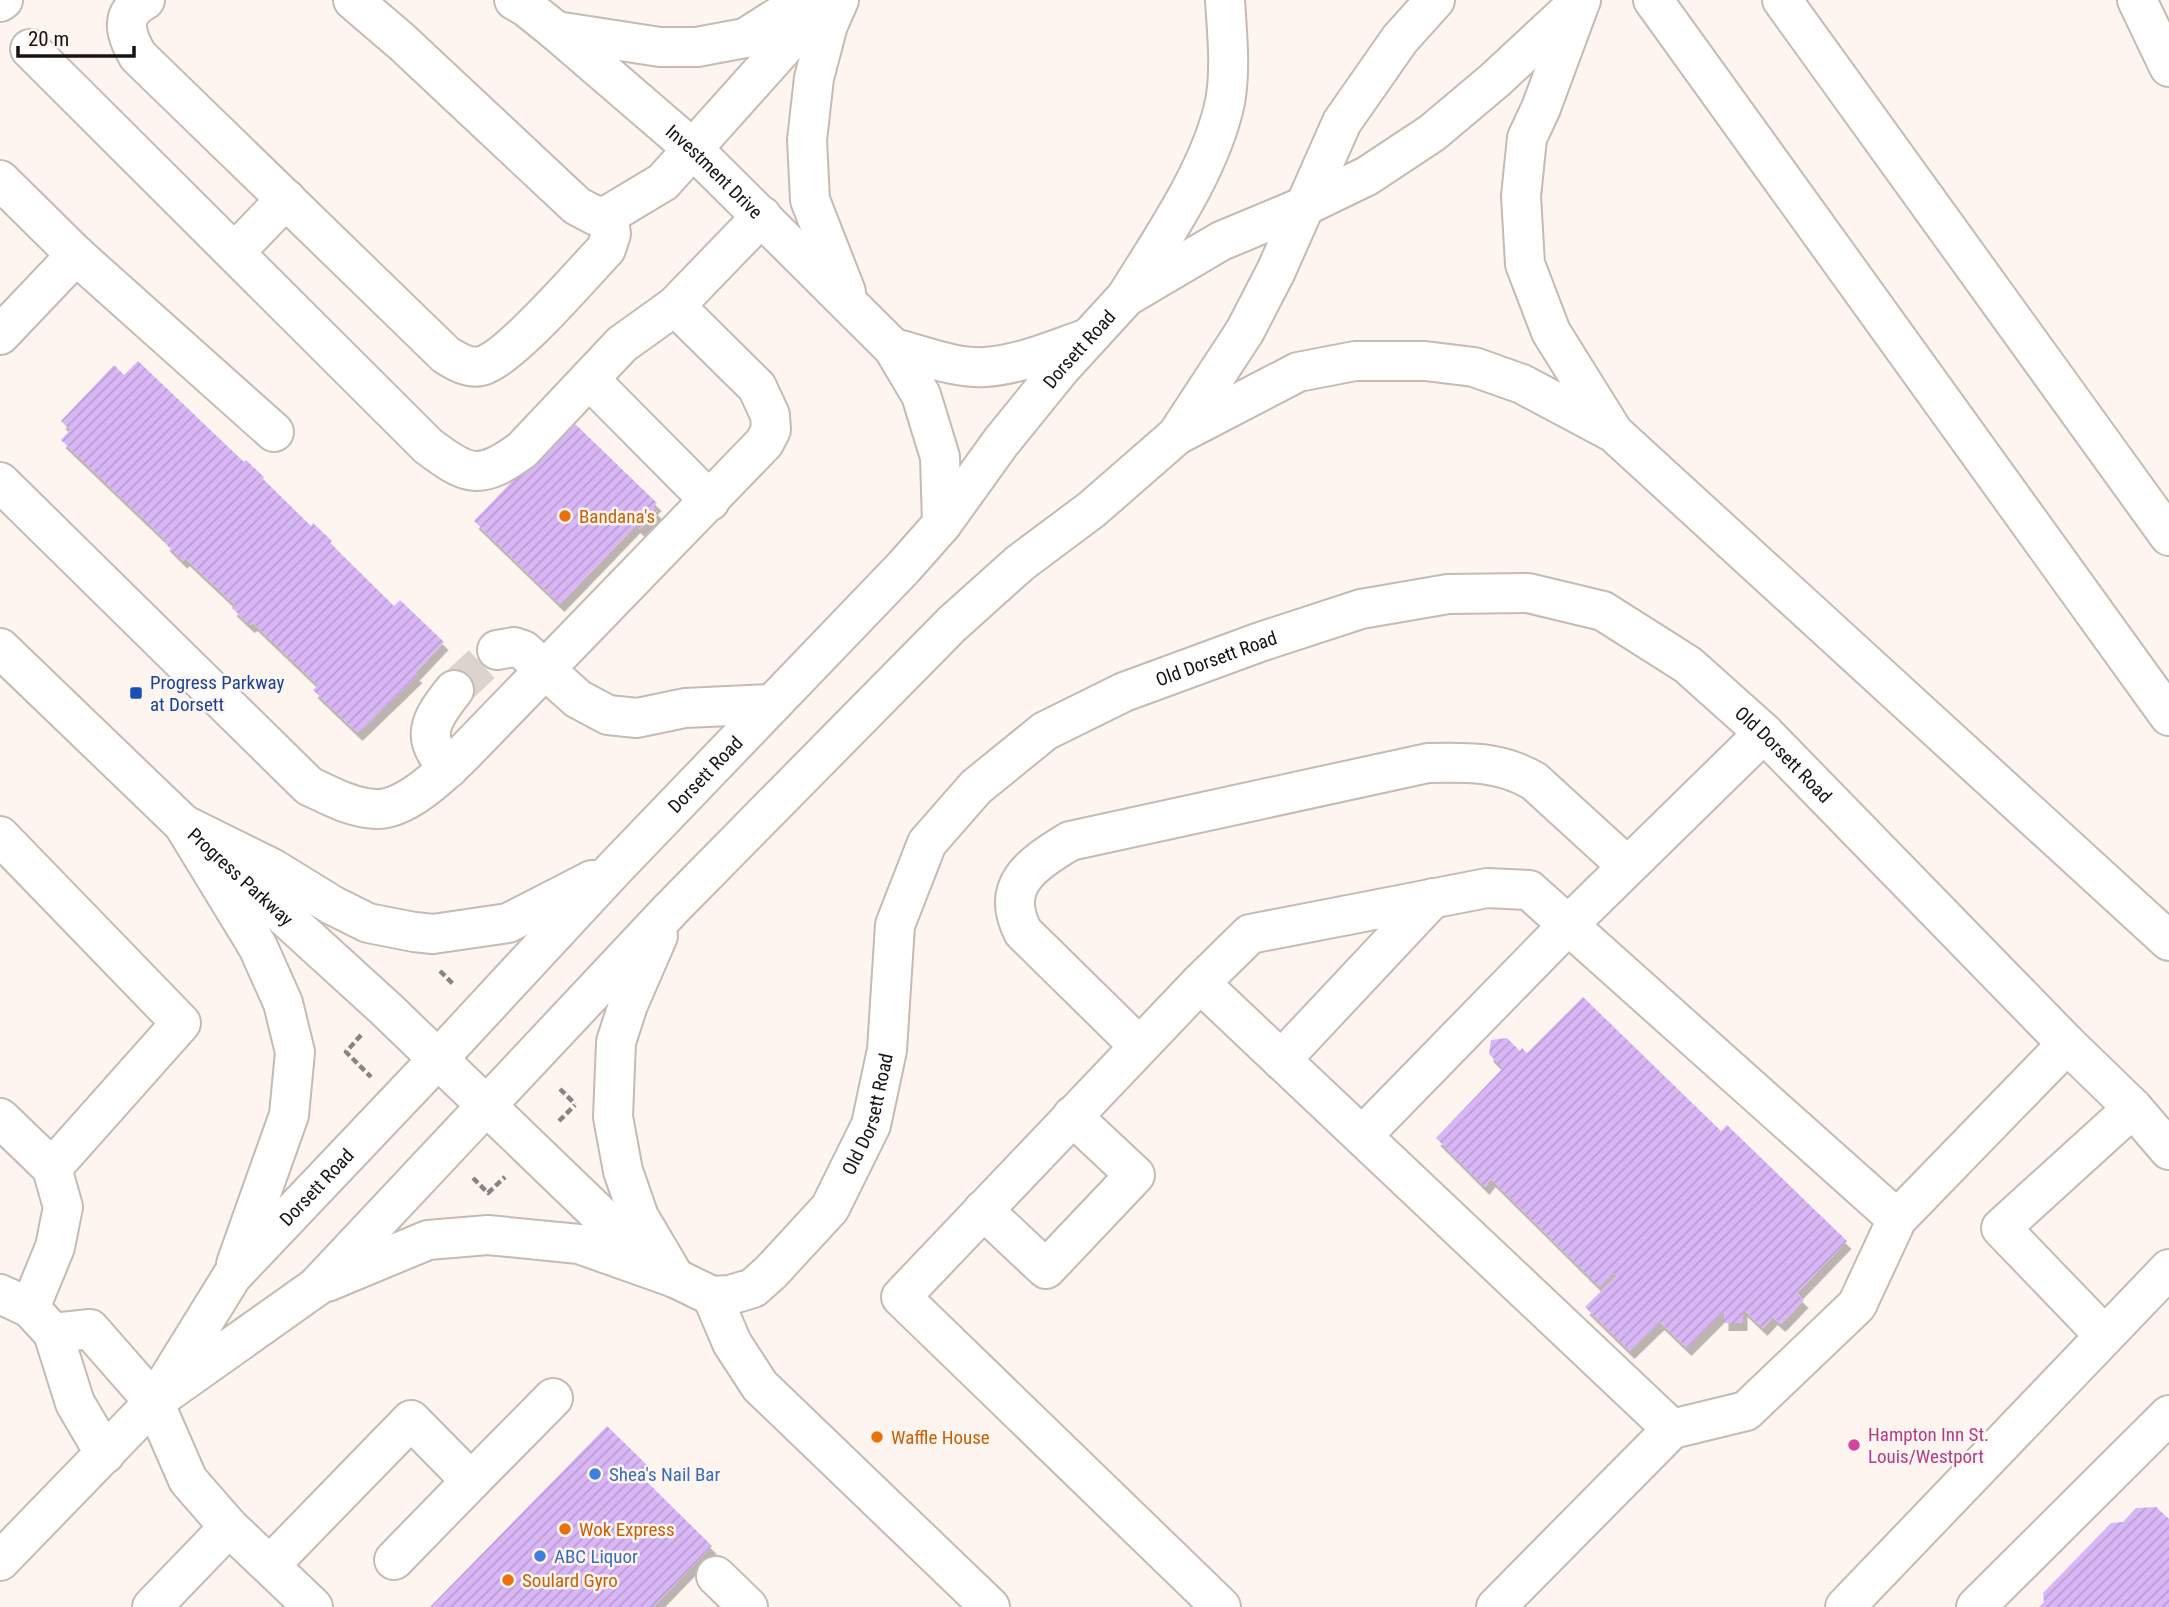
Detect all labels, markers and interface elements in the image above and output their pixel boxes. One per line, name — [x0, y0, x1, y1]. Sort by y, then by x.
scale bar — [18, 14, 133, 58]
text: 20 m — [28, 27, 69, 51]
street label: Investment Drive — [661, 120, 767, 224]
street label: Dorsett Road — [1038, 305, 1120, 393]
place label: Bandana's — [579, 505, 655, 528]
marker: Bandana's — [557, 508, 573, 524]
street label: Old Dorsett Road — [1153, 626, 1280, 691]
place label: Progress Parkway at Dorsett — [150, 671, 284, 716]
marker: Progress Parkway at Dorsett — [128, 685, 144, 701]
street label: Old Dorsett Road — [1730, 702, 1836, 808]
street label: Dorsett Road — [663, 731, 748, 818]
street label: Progress Parkway — [183, 823, 298, 931]
street label: Old Dorsett Road — [837, 1051, 898, 1179]
street label: Dorsett Road — [275, 1144, 359, 1231]
place label: Hampton Inn St. Louis/Westport — [1868, 1423, 1989, 1468]
place label: Waffle House — [891, 1426, 990, 1449]
marker: Waffle House — [869, 1429, 885, 1445]
marker: Hampton Inn St. Louis/Westport — [1846, 1437, 1862, 1453]
place label: Shea's Nail Bar — [609, 1463, 720, 1486]
marker: Shea's Nail Bar — [587, 1466, 603, 1482]
place label: Wok Express — [579, 1518, 675, 1541]
marker: Wok Express — [557, 1521, 573, 1537]
place label: ABC Liquor — [554, 1545, 638, 1568]
marker: ABC Liquor — [532, 1548, 548, 1564]
place label: Soulard Gyro — [522, 1569, 618, 1592]
marker: Soulard Gyro — [500, 1572, 516, 1588]

